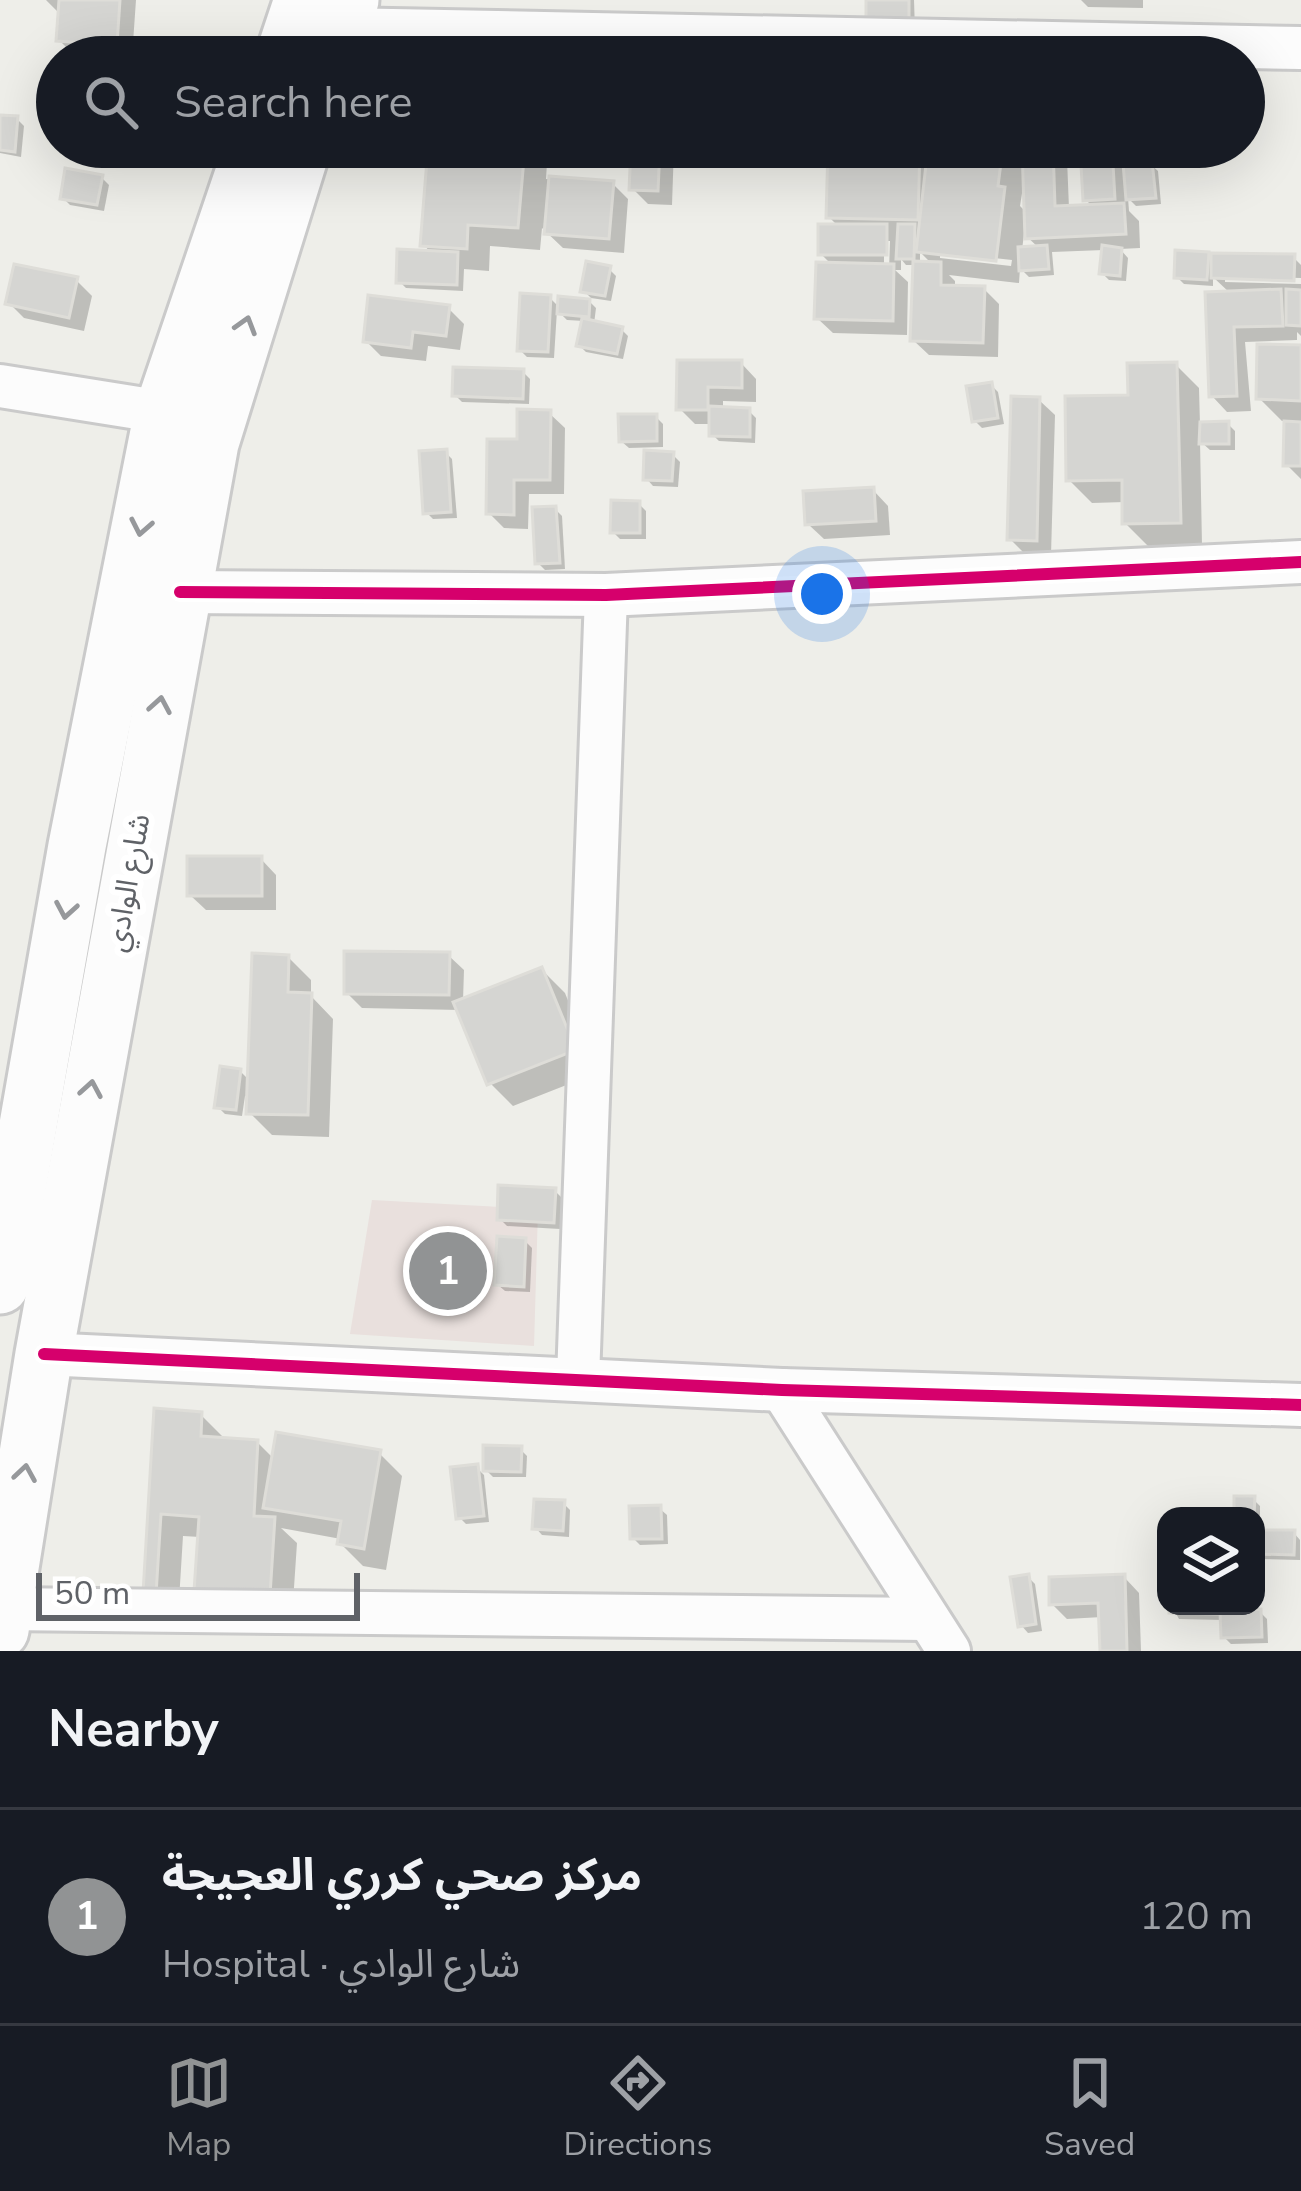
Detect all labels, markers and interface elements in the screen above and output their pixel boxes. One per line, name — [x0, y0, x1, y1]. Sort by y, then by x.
search box — [36, 36, 1265, 168]
icon: search — [78, 69, 144, 135]
text: Search here — [174, 72, 413, 133]
one-way arrow — [232, 315, 257, 336]
one-way arrow — [129, 516, 155, 536]
your location — [792, 564, 852, 624]
one-way arrow — [146, 695, 172, 715]
street label: شارع الوادي — [96, 811, 162, 956]
one-way arrow — [54, 899, 80, 919]
one-way arrow — [78, 1079, 103, 1099]
pin: 1 — [409, 1226, 487, 1316]
one-way arrow — [11, 1464, 36, 1484]
map controls — [1157, 1507, 1265, 1615]
button: layers — [1157, 1507, 1265, 1615]
scale bar — [36, 1567, 360, 1620]
text: 50 m — [54, 1571, 130, 1616]
text: Nearby — [48, 1694, 219, 1764]
text: مركز صحي كرري العجيجة — [162, 1845, 642, 1906]
text: 1 — [75, 1890, 99, 1943]
text: 120 m — [1139, 1890, 1253, 1943]
text: Hospital · شارع الوادي — [162, 1938, 520, 1991]
tab: Map — [166, 2050, 232, 2167]
tab: Directions — [564, 2050, 712, 2167]
tab: Saved — [1044, 2050, 1135, 2167]

